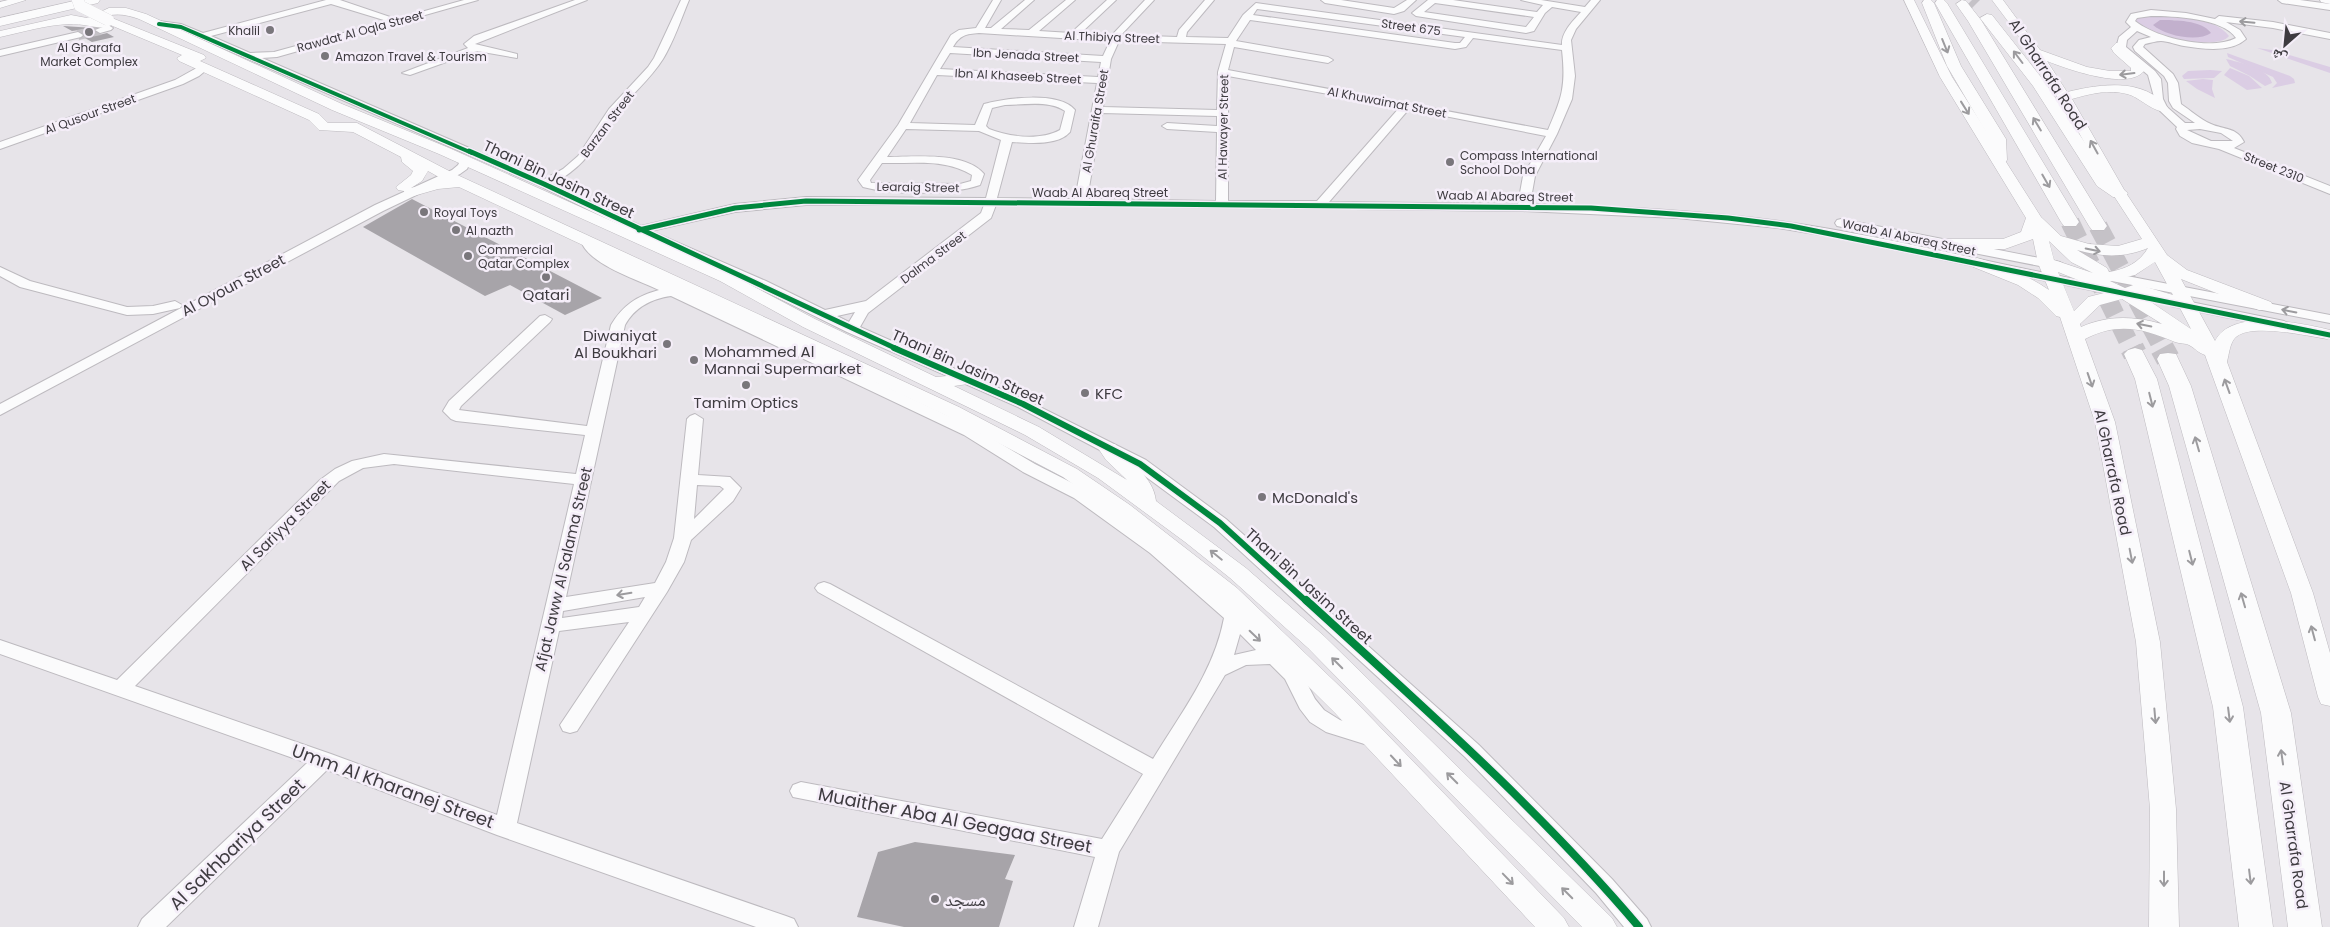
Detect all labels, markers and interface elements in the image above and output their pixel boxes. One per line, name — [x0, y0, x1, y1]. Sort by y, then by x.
street label: Rawdat Al Oqla Street — [295, 6, 425, 56]
street label: Street 675 — [1380, 14, 1442, 40]
street label: Al Gharrafa Road — [2004, 14, 2092, 134]
one-way arrow — [2240, 17, 2256, 26]
north arrow — [2260, 20, 2310, 70]
place label: Khalil — [228, 22, 260, 39]
marker: Khalil — [264, 24, 276, 36]
marker: Al Gharafa Market Complex — [83, 26, 95, 38]
street label: Al Thibiya Street — [1064, 27, 1160, 47]
one-way arrow — [1941, 38, 1951, 53]
place label: Al Gharafa Market Complex — [40, 39, 138, 70]
street label: Ibn Jenada Street — [973, 44, 1079, 66]
text: ش — [2268, 44, 2290, 69]
place label: Amazon Travel & Tourism — [335, 48, 487, 65]
marker: Amazon Travel & Tourism — [319, 50, 331, 62]
one-way arrow — [2013, 50, 2023, 64]
street label: Ibn Al Khaseeb Street — [954, 64, 1082, 88]
street label: Al Ghuraifa Street — [1078, 68, 1112, 174]
one-way arrow — [2120, 69, 2136, 79]
street label: Al Hawayer Street — [1214, 74, 1232, 180]
street label: Al Khuwaimat Street — [1326, 82, 1448, 122]
street label: Barzan Street — [576, 87, 638, 161]
street label: Al Qusour Street — [42, 90, 138, 138]
one-way arrow — [1961, 100, 1971, 114]
one-way arrow — [2031, 118, 2041, 132]
street label: Thani Bin Jasim Street — [480, 135, 638, 223]
one-way arrow — [2089, 140, 2099, 155]
place label: Compass International School Doha — [1460, 147, 1598, 178]
street label: Street 2310 — [2241, 147, 2307, 187]
marker: Compass International School Doha — [1444, 156, 1456, 168]
one-way arrow — [2042, 173, 2052, 187]
street label: Learaig Street — [876, 178, 960, 196]
street label: Waab Al Abareq Street — [1032, 184, 1168, 201]
street label: Waab Al Abareq Street — [1437, 186, 1573, 206]
place label: Royal Toys — [434, 204, 497, 221]
marker: Royal Toys — [418, 206, 430, 218]
street label: Waab Al Abareq Street — [1841, 215, 1977, 259]
place label: Al nazth — [466, 222, 514, 239]
marker: Al nazth — [450, 224, 462, 236]
street label: Dalma Street — [897, 227, 969, 287]
place label: Commercial Qatar Complex — [478, 241, 570, 272]
one-way arrow — [2085, 245, 2101, 255]
street label: Al Oyoun Street — [177, 249, 289, 321]
marker: Commercial Qatar Complex — [462, 250, 474, 262]
marker: Qatari — [540, 271, 552, 283]
place label: Qatari — [523, 284, 569, 305]
one-way arrow — [2282, 306, 2298, 315]
one-way arrow — [2136, 320, 2152, 329]
street label: Thani Bin Jasim Street — [889, 324, 1047, 410]
place label: Diwaniyat Al Boukhari — [574, 325, 657, 363]
marker: Diwaniyat Al Boukhari — [661, 338, 673, 350]
place label: Mohammed Al Mannai Supermarket — [704, 341, 861, 379]
marker: Mohammed Al Mannai Supermarket — [688, 354, 700, 366]
one-way arrow — [2086, 371, 2095, 387]
marker: Tamim Optics — [740, 379, 752, 391]
one-way arrow — [2222, 379, 2231, 394]
place label: KFC — [1095, 383, 1123, 404]
marker: KFC — [1079, 387, 1091, 399]
one-way arrow — [2147, 391, 2156, 407]
place label: Tamim Optics — [694, 392, 799, 413]
street label: Al Gharrafa Road — [2089, 407, 2137, 537]
one-way arrow — [2192, 436, 2202, 452]
street label: Afjat Jaww Al Salama Street — [529, 465, 597, 673]
street label: Al Sariyya Street — [235, 475, 335, 575]
place label: McDonald's — [1272, 487, 1358, 508]
marker: McDonald's — [1256, 491, 1268, 503]
street label: Thani Bin Jasim Street — [1241, 523, 1377, 649]
one-way arrow — [2127, 547, 2136, 563]
one-way arrow — [1210, 549, 1223, 560]
one-way arrow — [2187, 549, 2196, 565]
one-way arrow — [616, 590, 632, 600]
one-way arrow — [2237, 592, 2247, 608]
one-way arrow — [2307, 626, 2317, 642]
one-way arrow — [1249, 630, 1261, 642]
one-way arrow — [1331, 657, 1343, 669]
one-way arrow — [2225, 707, 2235, 723]
one-way arrow — [2150, 708, 2160, 724]
street label: Umm Al Kharanej Street — [288, 738, 498, 834]
one-way arrow — [2276, 750, 2286, 766]
one-way arrow — [1390, 755, 1402, 767]
street label: Al Sakhbariya Street — [164, 772, 310, 916]
one-way arrow — [1446, 772, 1458, 784]
street label: Al Gharrafa Road — [2275, 780, 2313, 910]
street label: Muaither Aba Al Geagaa Street — [816, 781, 1094, 859]
one-way arrow — [2245, 868, 2255, 884]
one-way arrow — [2159, 870, 2169, 886]
one-way arrow — [1502, 873, 1514, 885]
one-way arrow — [1561, 886, 1573, 899]
place label: مسجد — [945, 887, 986, 912]
marker: مسجد — [929, 893, 941, 905]

